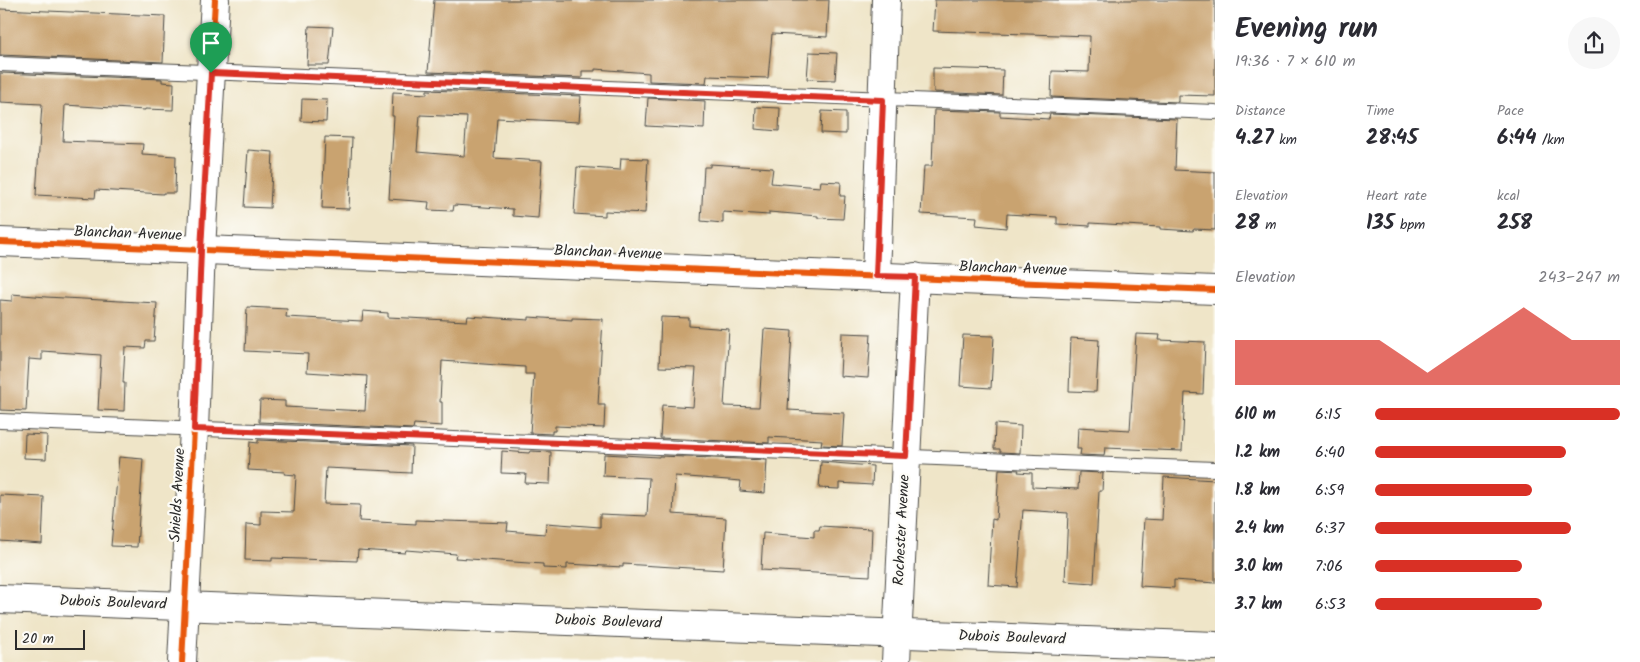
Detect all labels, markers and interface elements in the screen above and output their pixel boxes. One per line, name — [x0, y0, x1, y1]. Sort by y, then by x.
text: Evening run — [1235, 7, 1378, 52]
button: share — [1568, 17, 1620, 69]
pin — [190, 22, 232, 73]
icon: arrive — [197, 29, 225, 57]
text: 19:36 · 7 × 610 m — [1235, 49, 1356, 74]
text: Distance — [1235, 100, 1285, 122]
text: Time — [1366, 100, 1394, 122]
text: Pace — [1497, 100, 1524, 122]
text: 4.27 — [1235, 122, 1274, 155]
text: 28:45 — [1366, 122, 1418, 155]
text: 6:44 — [1497, 122, 1536, 155]
text: km — [1274, 129, 1297, 151]
text: /km — [1536, 129, 1565, 151]
text: Elevation — [1235, 185, 1288, 207]
text: Heart rate — [1366, 185, 1427, 207]
text: kcal — [1497, 185, 1520, 207]
text: 28 — [1235, 207, 1260, 240]
text: 135 — [1366, 207, 1394, 240]
text: 258 — [1497, 207, 1532, 240]
text: m — [1260, 214, 1276, 236]
text: bpm — [1394, 214, 1425, 236]
street label: Blanchan Avenue — [74, 220, 183, 248]
street label: Blanchan Avenue — [554, 239, 663, 267]
street label: Blanchan Avenue — [959, 255, 1068, 283]
text: Elevation — [1235, 265, 1296, 290]
text: 243–247 m — [1538, 265, 1620, 290]
text: 610 m — [1235, 402, 1276, 427]
text: 6:15 — [1315, 402, 1341, 427]
text: 1.2 km — [1235, 440, 1280, 465]
text: 6:40 — [1315, 440, 1345, 465]
street label: Shields Avenue — [164, 447, 192, 543]
street label: Rochester Avenue — [887, 474, 917, 586]
text: 1.8 km — [1235, 478, 1280, 503]
text: 6:59 — [1315, 478, 1344, 503]
text: 2.4 km — [1235, 516, 1284, 541]
text: 6:37 — [1315, 516, 1344, 541]
text: 3.0 km — [1235, 554, 1283, 579]
text: 7:06 — [1315, 554, 1343, 579]
street label: Dubois Boulevard — [59, 589, 168, 617]
text: 3.7 km — [1235, 592, 1282, 617]
text: 6:53 — [1315, 592, 1346, 617]
street label: Dubois Boulevard — [554, 608, 663, 636]
street label: Dubois Boulevard — [958, 624, 1067, 652]
scale bar — [15, 627, 85, 650]
text: 20 m — [22, 628, 54, 650]

